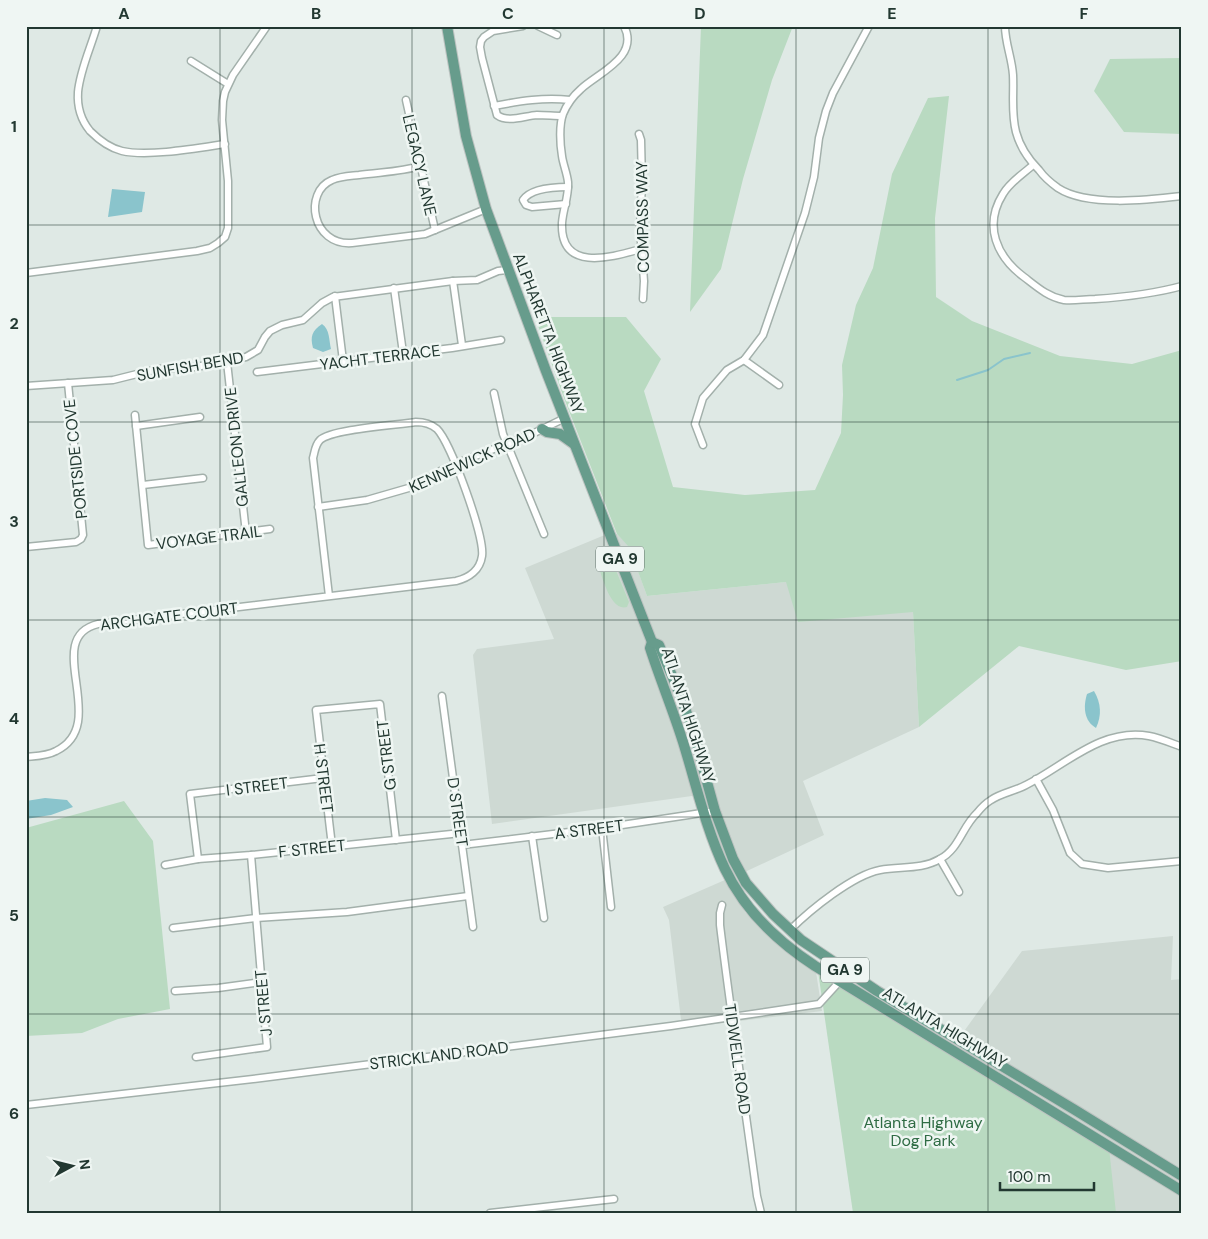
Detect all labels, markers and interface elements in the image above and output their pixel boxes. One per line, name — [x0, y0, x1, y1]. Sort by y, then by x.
text: A — [118, 3, 130, 24]
text: B — [311, 3, 321, 24]
text: C — [502, 3, 514, 24]
text: D — [694, 3, 706, 24]
text: E — [887, 3, 897, 24]
text: F — [1080, 3, 1089, 24]
street label: LEGACY LANE — [398, 112, 441, 218]
text: 1 — [11, 116, 17, 137]
street label: COMPASS WAY — [631, 161, 654, 273]
street label: ALPHARETTA HIGHWAY — [508, 250, 589, 417]
text: 2 — [9, 313, 19, 334]
street label: YACHT TERRACE — [319, 340, 441, 375]
street label: SUNFISH BEND — [135, 347, 245, 386]
street label: GALLEON DRIVE — [220, 386, 253, 508]
street label: PORTSIDE COVE — [59, 398, 92, 520]
street label: KENNEWICK ROAD — [406, 423, 539, 498]
text: 3 — [9, 511, 19, 532]
street label: VOYAGE TRAIL — [155, 521, 263, 554]
road number: GA 9 — [596, 546, 644, 572]
street label: ARCHGATE COURT — [99, 598, 239, 635]
street label: ATLANTA HIGHWAY — [657, 644, 720, 786]
text: 4 — [9, 708, 19, 729]
street label: G STREET — [372, 718, 401, 791]
street label: H STREET — [309, 742, 338, 814]
street label: I STREET — [225, 772, 289, 801]
street label: D STREET — [442, 776, 473, 848]
street label: A STREET — [553, 815, 625, 844]
street label: F STREET — [277, 835, 347, 862]
text: 5 — [9, 905, 19, 926]
road number: GA 9 — [821, 958, 869, 982]
street label: J STREET — [250, 969, 277, 1037]
street label: ATLANTA HIGHWAY — [879, 982, 1011, 1073]
street label: TIDWELL ROAD — [719, 1002, 756, 1116]
street label: STRICKLAND ROAD — [368, 1037, 510, 1074]
text: 6 — [9, 1103, 19, 1124]
park label: Atlanta Highway Dog Park — [863, 1112, 983, 1151]
north arrow — [48, 1142, 98, 1192]
text: N — [75, 1158, 94, 1171]
scale bar — [1000, 1159, 1094, 1191]
text: 100 m — [1008, 1167, 1051, 1187]

